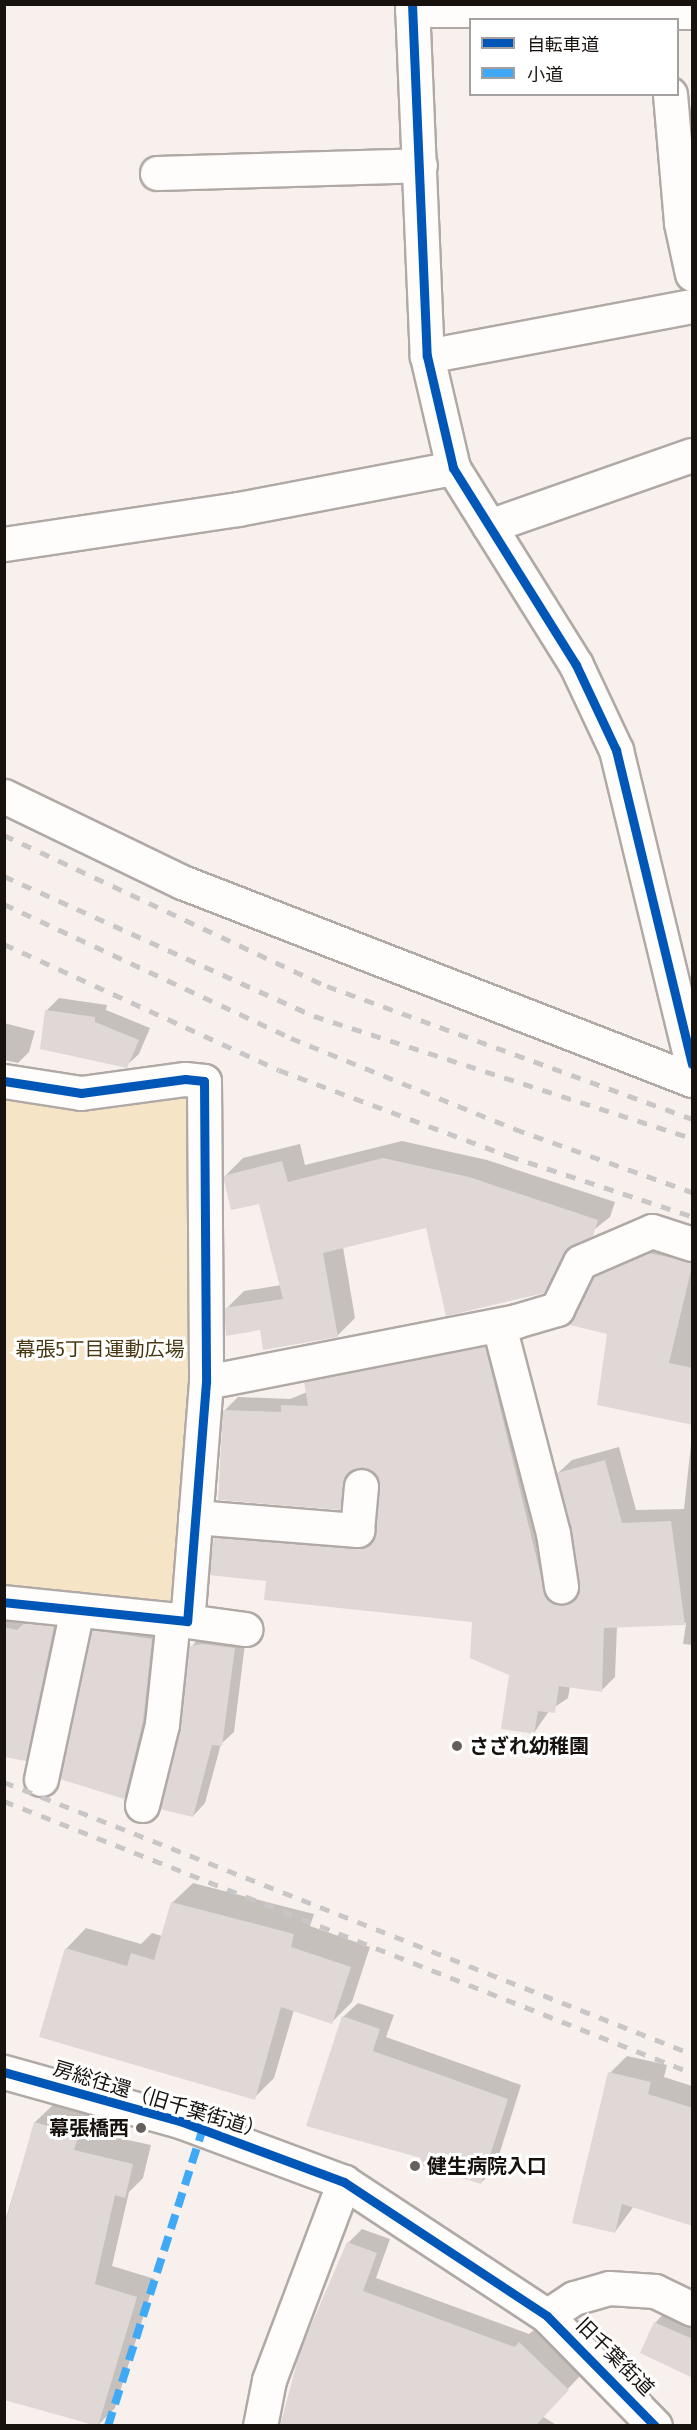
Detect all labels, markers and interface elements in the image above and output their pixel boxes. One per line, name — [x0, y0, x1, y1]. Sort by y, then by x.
legend — [469, 18, 679, 96]
text: 自転車道 — [527, 34, 599, 56]
text: 小道 — [527, 64, 563, 86]
park label: 幕張5丁目運動広場 — [15, 1337, 185, 1361]
place label: さざれ幼稚園 — [469, 1734, 589, 1758]
marker: さざれ幼稚園 — [450, 1739, 464, 1753]
street label: 房総往還（旧千葉街道） — [50, 2056, 268, 2144]
place label: 幕張橋西 — [49, 2116, 129, 2140]
marker: 幕張橋西 — [134, 2121, 148, 2135]
place label: 健生病院入口 — [427, 2154, 547, 2178]
marker: 健生病院入口 — [408, 2159, 422, 2173]
street label: 旧千葉街道 — [571, 2313, 659, 2401]

